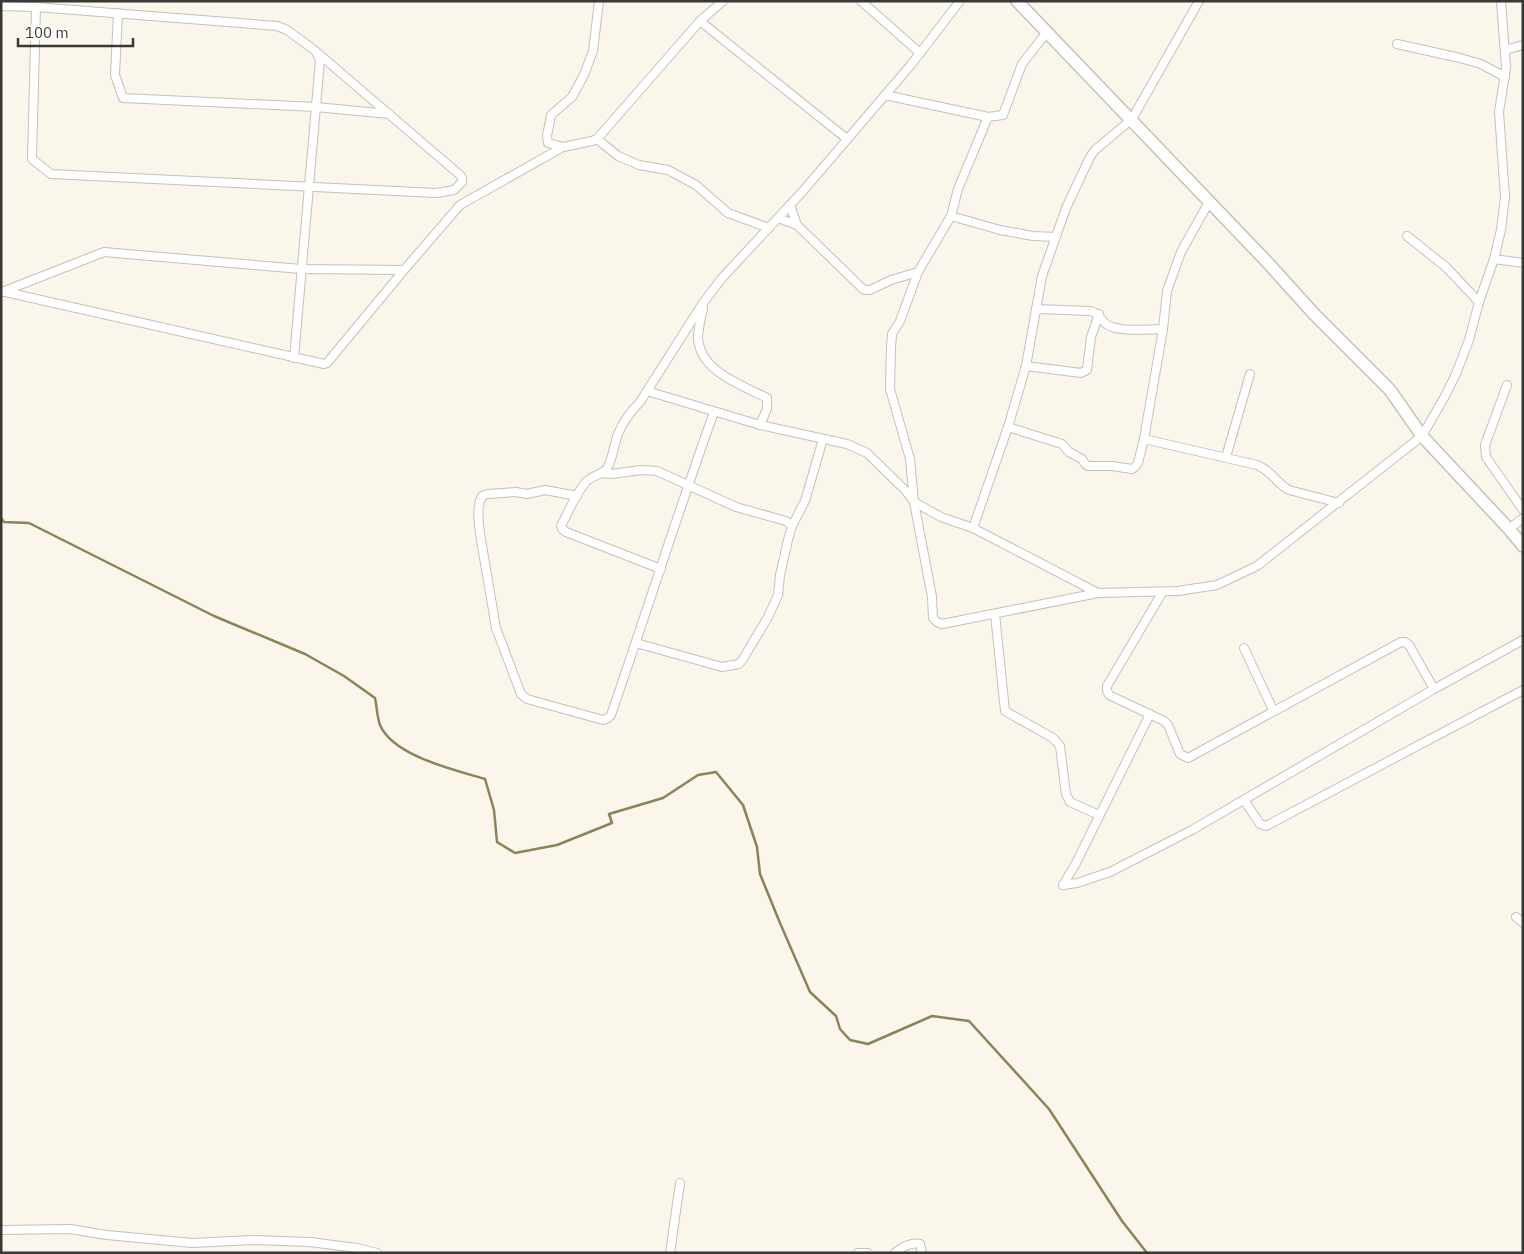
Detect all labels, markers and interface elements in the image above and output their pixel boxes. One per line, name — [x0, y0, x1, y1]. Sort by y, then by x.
scale bar — [18, 15, 132, 47]
text: 100 m — [25, 23, 69, 42]

